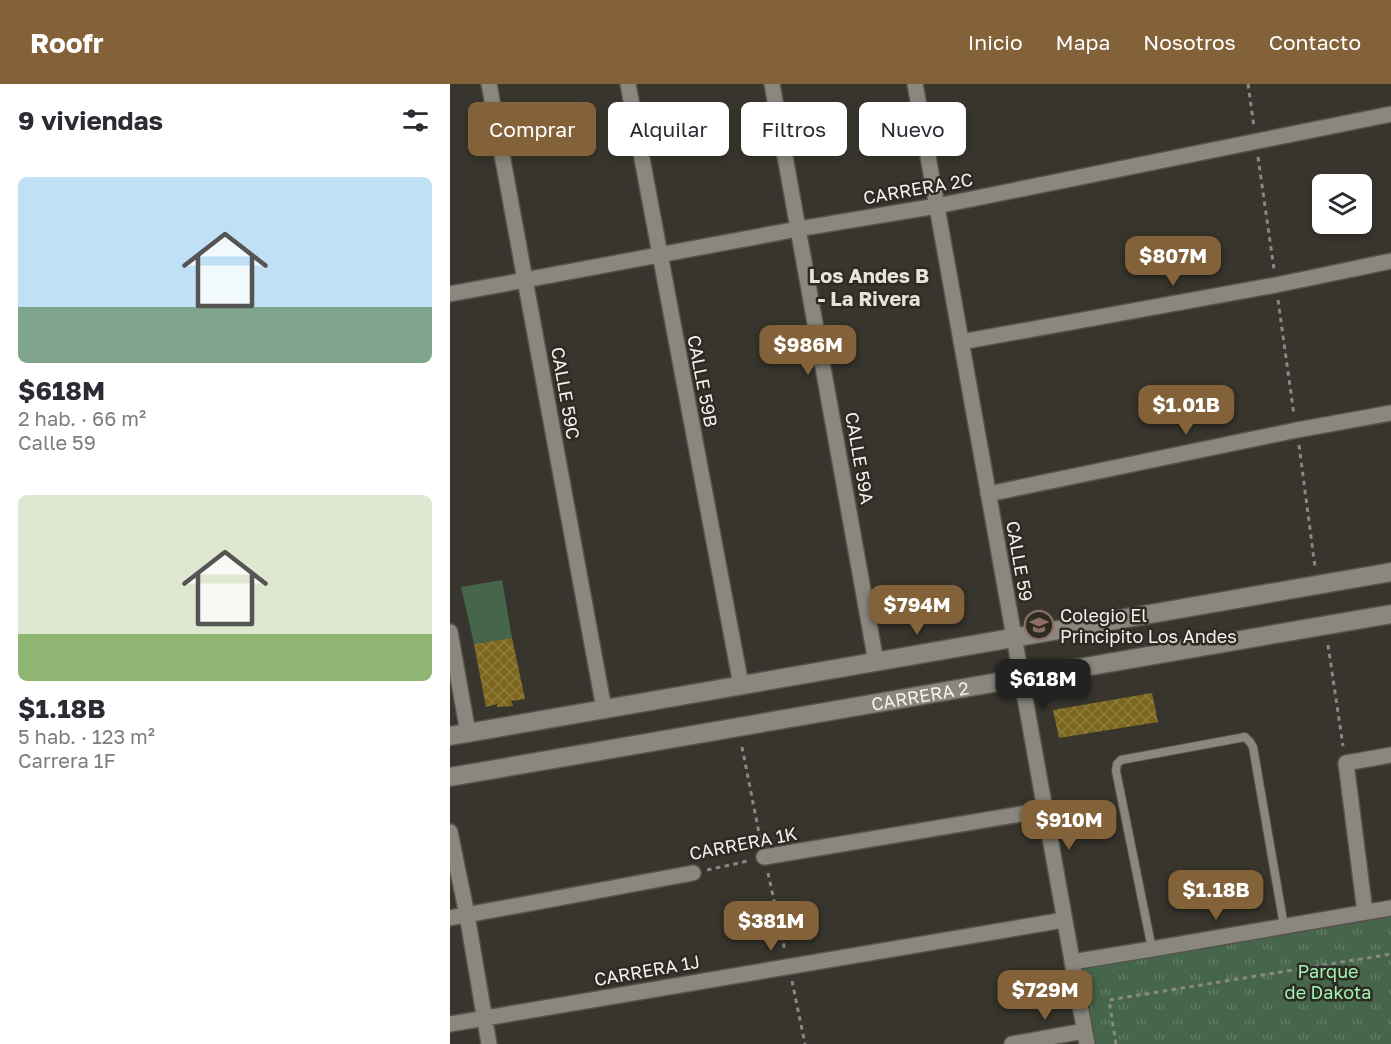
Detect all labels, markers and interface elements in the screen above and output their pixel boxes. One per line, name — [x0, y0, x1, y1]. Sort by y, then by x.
text: Roofr — [30, 26, 104, 59]
text: Inicio — [968, 29, 1023, 55]
text: Mapa — [1056, 29, 1110, 55]
text: Nosotros — [1143, 29, 1236, 55]
text: Contacto — [1269, 29, 1361, 55]
chip: Comprar — [468, 102, 596, 156]
chip: Alquilar — [608, 102, 729, 156]
chip: Filtros — [741, 102, 847, 156]
chip: Nuevo — [859, 102, 966, 156]
icon: filters — [399, 104, 432, 137]
text: 9 viviendas — [18, 105, 163, 136]
street label: CARRERA 2C — [861, 168, 975, 208]
map controls — [1312, 174, 1372, 234]
button: layers — [1312, 174, 1372, 234]
icon: home — [171, 216, 279, 324]
pin: $807M — [1131, 236, 1215, 287]
text: $807M — [1139, 243, 1207, 267]
district label: Los Andes B - La Rivera — [809, 263, 929, 310]
pin: $986M — [766, 325, 850, 376]
text: $986M — [773, 332, 843, 356]
street label: CALLE 59B — [683, 333, 723, 429]
street label: CALLE 59C — [547, 345, 585, 441]
text: $618M — [18, 375, 105, 406]
pin: $1.01B — [1137, 385, 1235, 436]
text: $1.01B — [1152, 392, 1220, 416]
text: 2 hab. · 66 m² — [18, 406, 146, 430]
street label: CALLE 59A — [841, 410, 879, 506]
text: Calle 59 — [18, 430, 96, 454]
street label: CALLE 59 — [1002, 519, 1038, 603]
icon: home — [171, 534, 279, 642]
pin: $794M — [875, 585, 959, 636]
text: $794M — [883, 592, 951, 616]
place label: Colegio El Principito Los Andes — [1060, 604, 1237, 647]
school or university icon: Colegio El Principito Los Andes — [1023, 609, 1055, 641]
pin: $618M — [1001, 659, 1085, 710]
text: $618M — [1010, 666, 1077, 690]
street label: CARRERA 2 — [869, 676, 971, 715]
text: $1.18B — [18, 693, 106, 724]
text: 5 hab. · 123 m² — [18, 724, 155, 748]
text: Carrera 1F — [18, 748, 115, 772]
pin: $910M — [1027, 800, 1111, 851]
text: $910M — [1035, 807, 1103, 831]
street label: CARRERA 1K — [687, 822, 799, 864]
pin: $1.18B — [1167, 870, 1265, 921]
text: $1.18B — [1182, 877, 1250, 901]
pin: $381M — [729, 901, 813, 952]
text: $381M — [738, 908, 804, 932]
street label: CARRERA 1J — [592, 950, 702, 990]
park label: Parque de Dakota — [1285, 960, 1371, 1003]
pin: $729M — [1003, 970, 1087, 1021]
text: $729M — [1012, 977, 1079, 1001]

